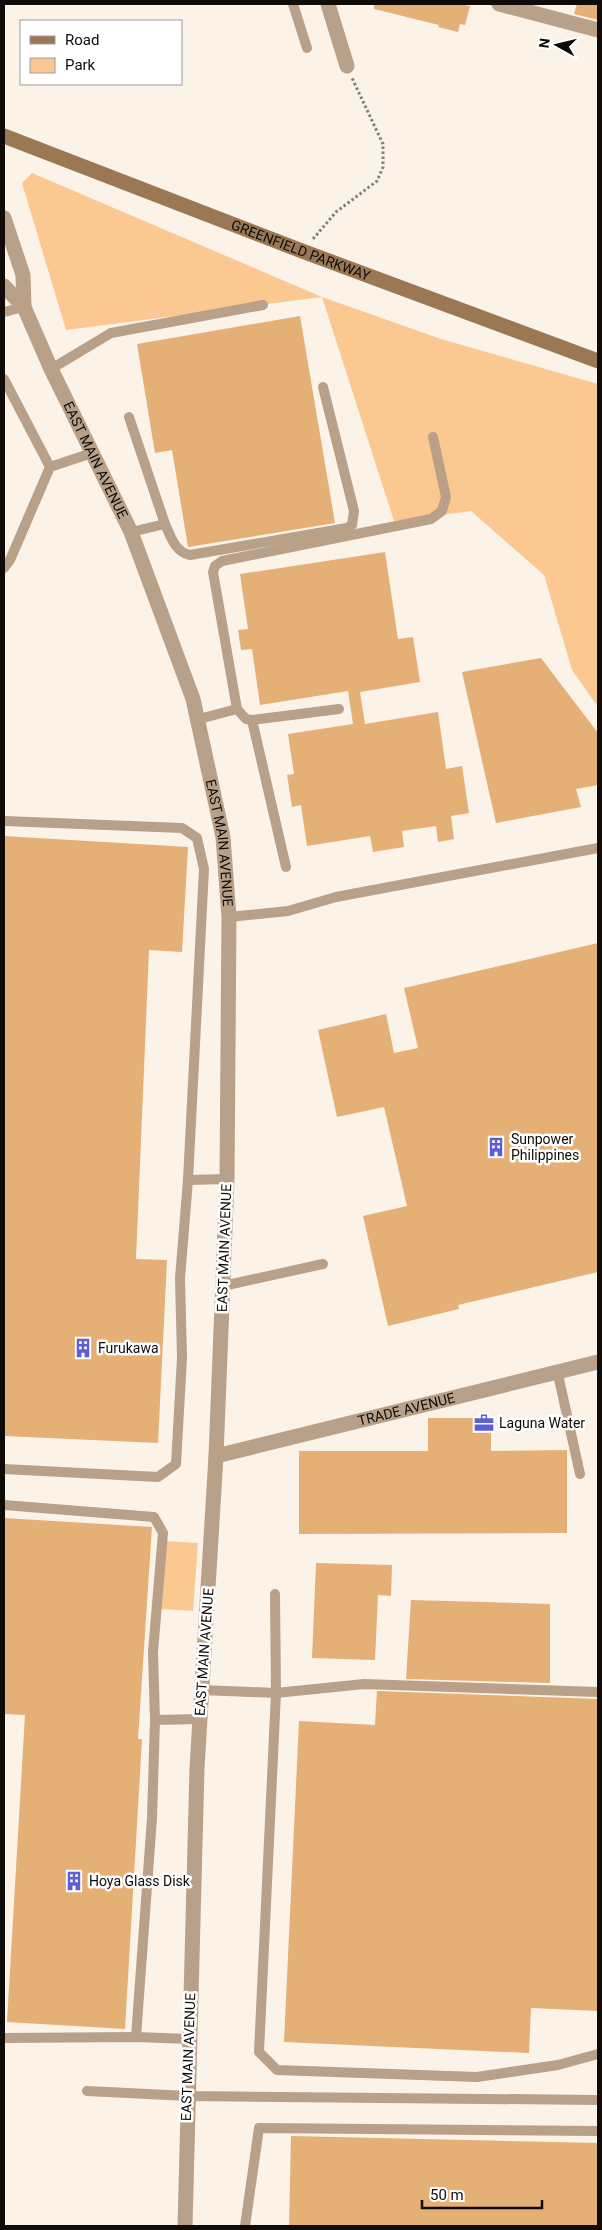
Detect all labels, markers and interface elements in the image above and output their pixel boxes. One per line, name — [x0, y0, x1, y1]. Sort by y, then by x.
legend — [20, 20, 182, 85]
north arrow — [532, 20, 582, 70]
text: Road — [65, 31, 99, 49]
text: N — [536, 37, 553, 49]
text: Park — [65, 56, 96, 74]
street label: GREENFIELD PARKWAY — [229, 216, 373, 284]
street label: EAST MAIN AVENUE — [60, 399, 131, 521]
street label: EAST MAIN AVENUE — [203, 778, 236, 907]
place label: Sunpower Philippines — [511, 1131, 579, 1163]
building icon: Sunpower Philippines — [485, 1136, 507, 1158]
street label: EAST MAIN AVENUE — [214, 1184, 234, 1312]
building icon: Furukawa — [72, 1337, 94, 1359]
place label: Furukawa — [98, 1340, 159, 1356]
street label: TRADE AVENUE — [356, 1390, 456, 1429]
office icon: Laguna Water — [473, 1412, 495, 1434]
place label: Laguna Water — [499, 1415, 585, 1431]
street label: EAST MAIN AVENUE — [192, 1587, 216, 1716]
building icon: Hoya Glass Disk — [63, 1870, 85, 1892]
place label: Hoya Glass Disk — [89, 1873, 191, 1889]
street label: EAST MAIN AVENUE — [178, 1993, 198, 2121]
scale bar — [422, 2178, 542, 2210]
text: 50 m — [430, 2186, 464, 2204]

